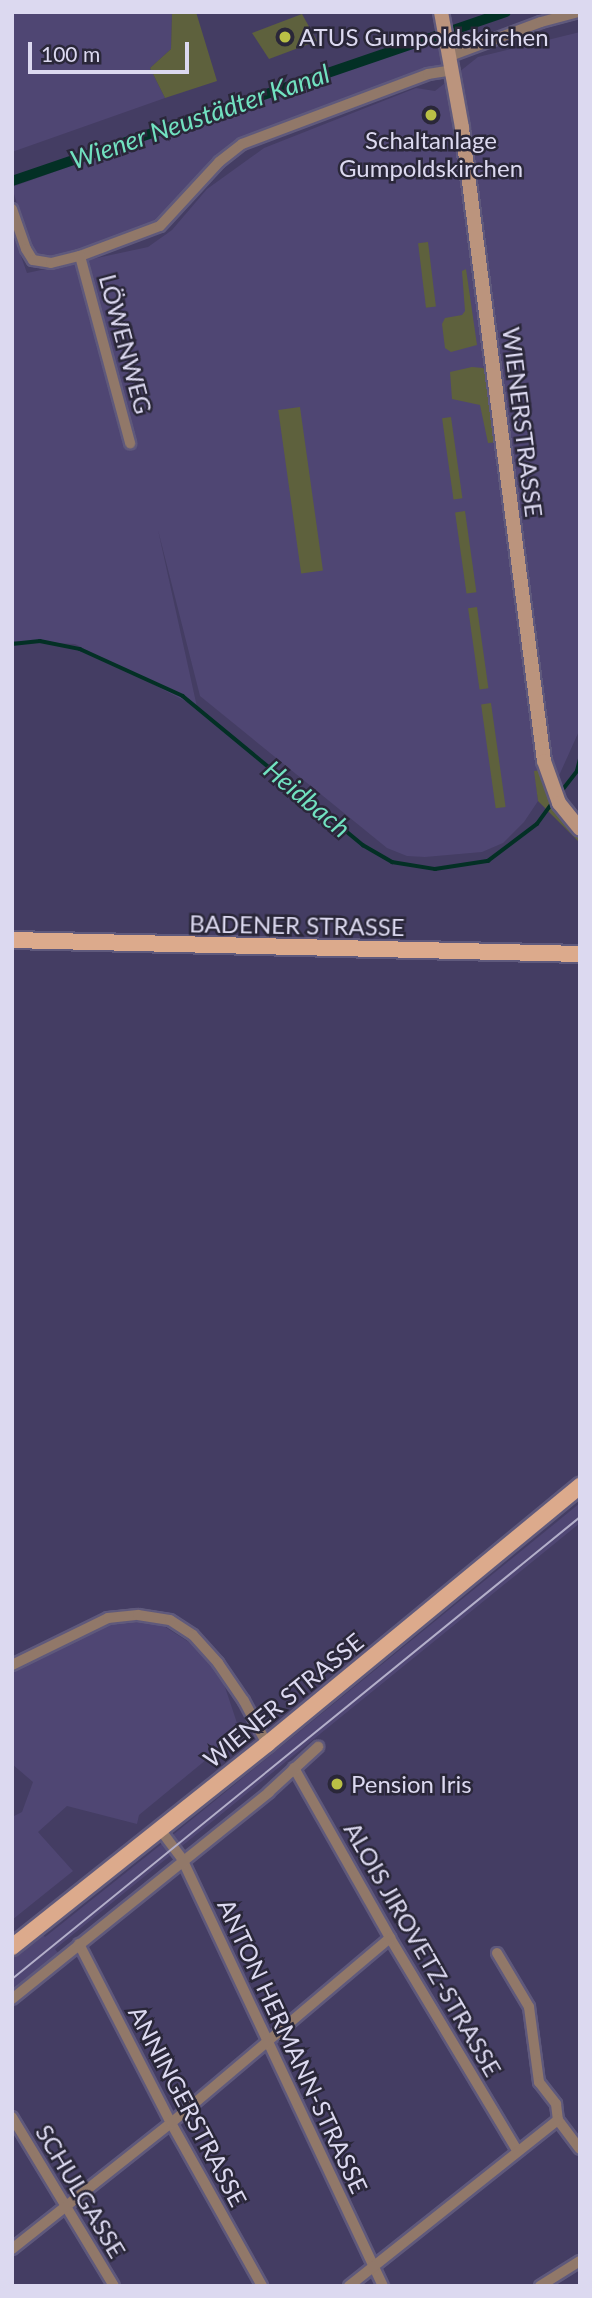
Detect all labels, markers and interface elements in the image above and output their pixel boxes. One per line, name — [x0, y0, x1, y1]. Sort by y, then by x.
place label: ATUS Gumpoldskirchen — [299, 23, 549, 51]
scale bar — [32, 28, 192, 72]
marker: ATUS Gumpoldskirchen — [277, 29, 293, 45]
text: 100 m — [41, 41, 100, 66]
water label: Wiener Neustädter Kanal — [66, 58, 334, 176]
marker: Schaltanlage Gumpoldskirchen — [423, 107, 439, 123]
place label: Schaltanlage Gumpoldskirchen — [339, 126, 523, 182]
street label: LÖWENWEG — [94, 271, 158, 417]
street label: WIENERSTRASSE — [497, 325, 549, 519]
water label: Heidbach — [258, 754, 356, 844]
street label: BADENER STRASSE — [189, 909, 405, 941]
street label: WIENER STRASSE — [197, 1627, 369, 1773]
place label: Pension Iris — [351, 1770, 472, 1798]
marker: Pension Iris — [329, 1776, 345, 1792]
street label: ALOIS JIROVETZ-STRASSE — [338, 1817, 508, 2081]
street label: ANTON HERMANN-STRASSE — [212, 1894, 374, 2198]
street label: ANNINGERSTRASSE — [123, 2001, 253, 2211]
street label: SCHULGASSE — [30, 2119, 132, 2263]

